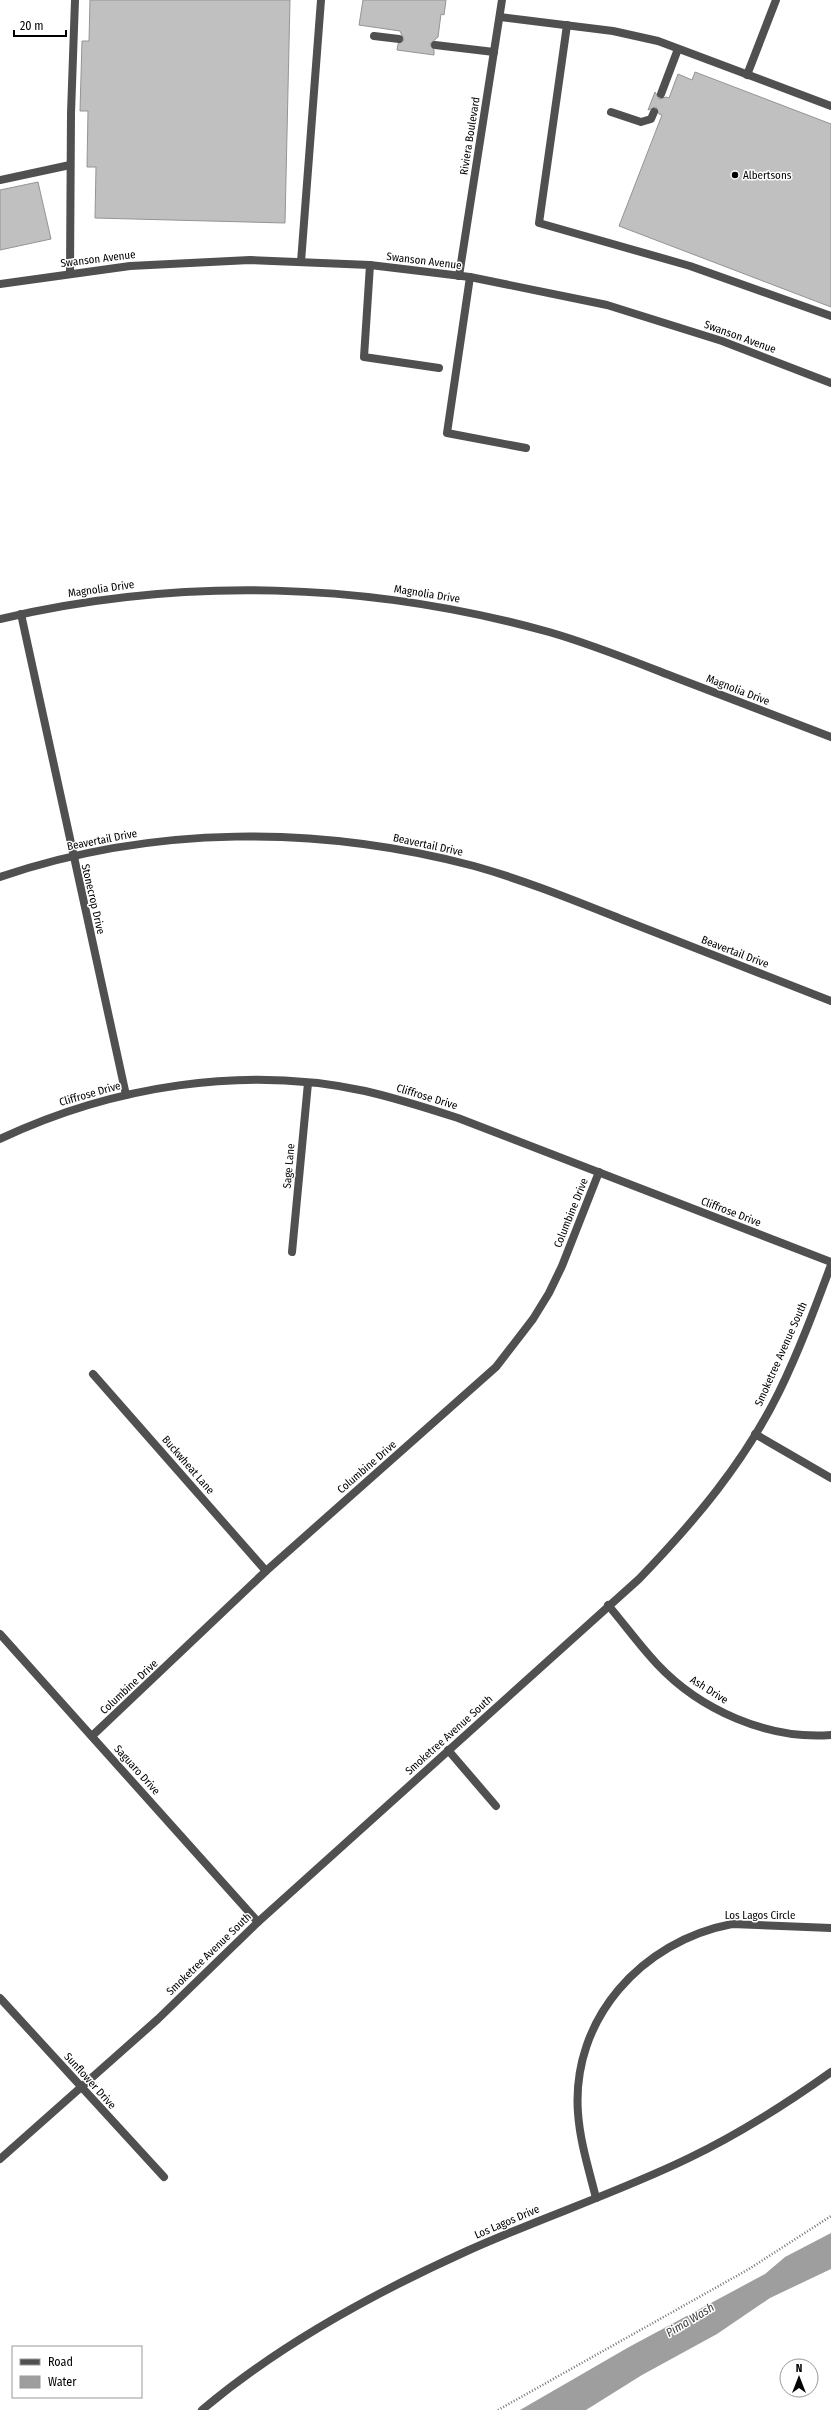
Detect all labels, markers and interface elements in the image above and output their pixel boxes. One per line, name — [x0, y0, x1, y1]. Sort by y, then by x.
scale bar — [14, 12, 66, 38]
text: 20 m — [20, 19, 44, 33]
street label: Riviera Boulevard — [457, 96, 483, 176]
place label: Albertsons — [743, 169, 792, 182]
marker: Albertsons — [730, 170, 740, 180]
street label: Swanson Avenue — [60, 248, 136, 270]
street label: Swanson Avenue — [386, 250, 462, 272]
street label: Swanson Avenue — [702, 318, 778, 356]
street label: Magnolia Drive — [67, 578, 135, 600]
street label: Magnolia Drive — [393, 582, 461, 606]
street label: Magnolia Drive — [704, 672, 772, 708]
street label: Beavertail Drive — [66, 827, 138, 853]
street label: Beavertail Drive — [392, 831, 464, 859]
street label: Stonecrop Drive — [79, 863, 107, 935]
street label: Beavertail Drive — [699, 933, 771, 971]
street label: Cliffrose Drive — [58, 1079, 122, 1109]
street label: Cliffrose Drive — [395, 1082, 459, 1112]
street label: Sage Lane — [281, 1143, 297, 1189]
street label: Columbine Drive — [551, 1176, 591, 1250]
street label: Cliffrose Drive — [699, 1195, 763, 1229]
street label: Smoketree Avenue South — [752, 1300, 810, 1408]
street label: Buckwheat Lane — [159, 1433, 217, 1497]
street label: Columbine Drive — [335, 1438, 399, 1496]
street label: Columbine Drive — [98, 1657, 160, 1717]
street label: Ash Drive — [688, 1673, 730, 1707]
street label: Smoketree Avenue South — [403, 1692, 495, 1778]
street label: Saguaro Drive — [111, 1743, 163, 1797]
street label: Los Lagos Circle — [725, 1909, 795, 1922]
street label: Smoketree Avenue South — [164, 1910, 254, 1998]
street label: Sunflower Drive — [61, 2050, 119, 2112]
street label: Los Lagos Drive — [473, 2203, 541, 2241]
water label: Pima Wash — [663, 2300, 717, 2340]
legend — [12, 2346, 142, 2398]
text: Road — [48, 2355, 73, 2369]
north arrow — [779, 2358, 819, 2398]
text: N — [796, 2362, 802, 2375]
text: Water — [48, 2375, 77, 2389]

